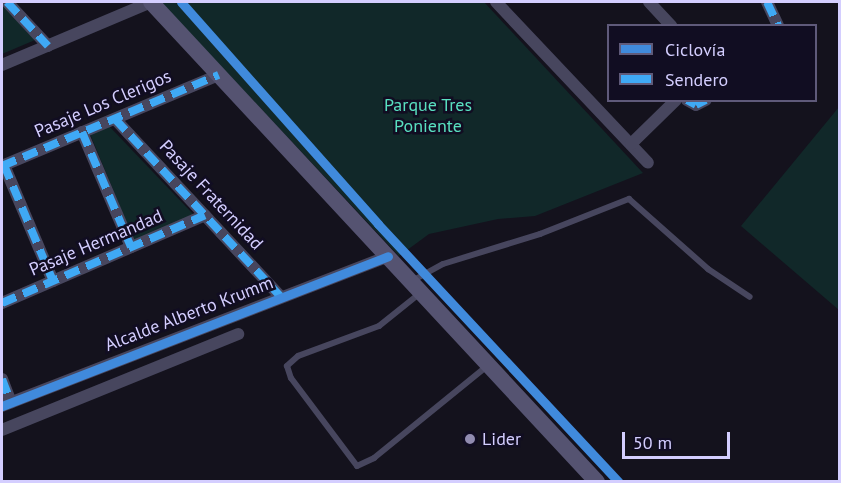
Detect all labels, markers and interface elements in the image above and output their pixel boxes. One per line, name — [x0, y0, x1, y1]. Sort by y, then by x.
legend — [607, 24, 817, 102]
text: Ciclovía — [665, 38, 725, 61]
street label: Pasaje Los Clerigos — [31, 65, 175, 143]
text: Sendero — [665, 68, 728, 91]
park label: Parque Tres Poniente — [384, 95, 472, 138]
street label: Pasaje Fraternidad — [155, 136, 267, 254]
street label: Pasaje Hermandad — [26, 205, 166, 281]
street label: Alcalde Alberto Krumm — [102, 272, 276, 356]
scale bar — [625, 420, 733, 458]
place label: Lider — [482, 428, 521, 450]
text: 50 m — [633, 431, 672, 454]
marker: Lider — [463, 432, 477, 446]

